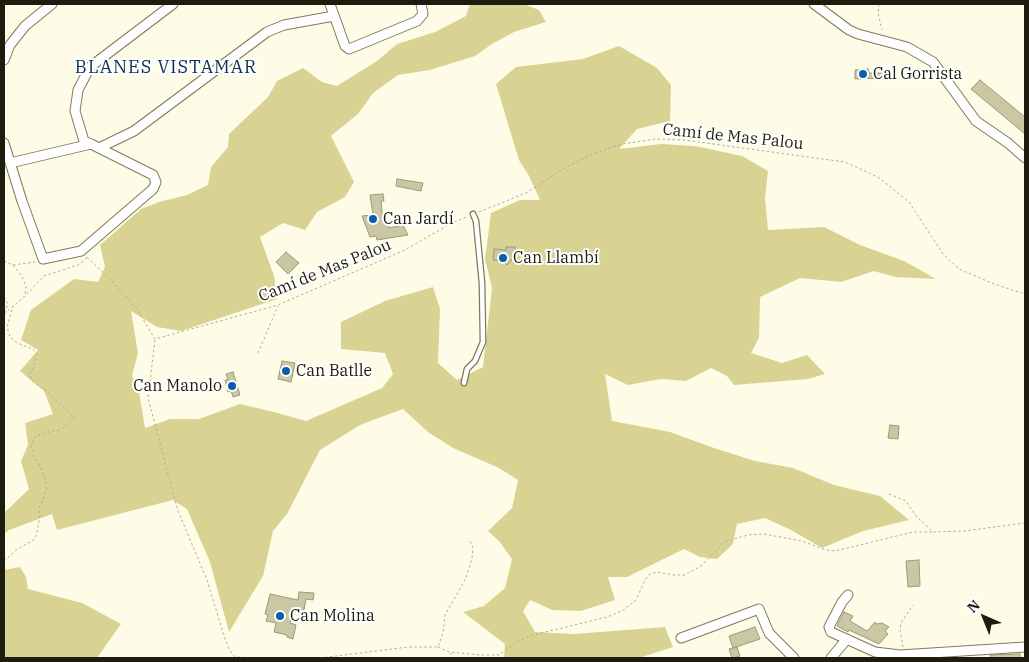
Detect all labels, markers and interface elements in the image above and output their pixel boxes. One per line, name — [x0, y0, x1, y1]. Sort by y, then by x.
district label: BLANES VISTAMAR — [73, 57, 259, 79]
place label: Cal Gorrista — [873, 64, 962, 84]
marker: Cal Gorrista — [857, 68, 869, 80]
street label: Camí de Mas Palou — [662, 120, 804, 154]
place label: Can Jardí — [383, 209, 454, 229]
marker: Can Jardí — [367, 213, 379, 225]
street label: Camí de Mas Palou — [256, 236, 394, 306]
place label: Can Llambí — [513, 248, 599, 268]
marker: Can Llambí — [497, 252, 509, 264]
place label: Can Batlle — [296, 361, 372, 381]
marker: Can Batlle — [280, 365, 292, 377]
place label: Can Manolo — [133, 376, 222, 396]
marker: Can Manolo — [226, 380, 238, 392]
north arrow — [959, 592, 1009, 642]
text: N — [963, 596, 984, 617]
place label: Can Molina — [290, 606, 375, 626]
marker: Can Molina — [274, 610, 286, 622]

